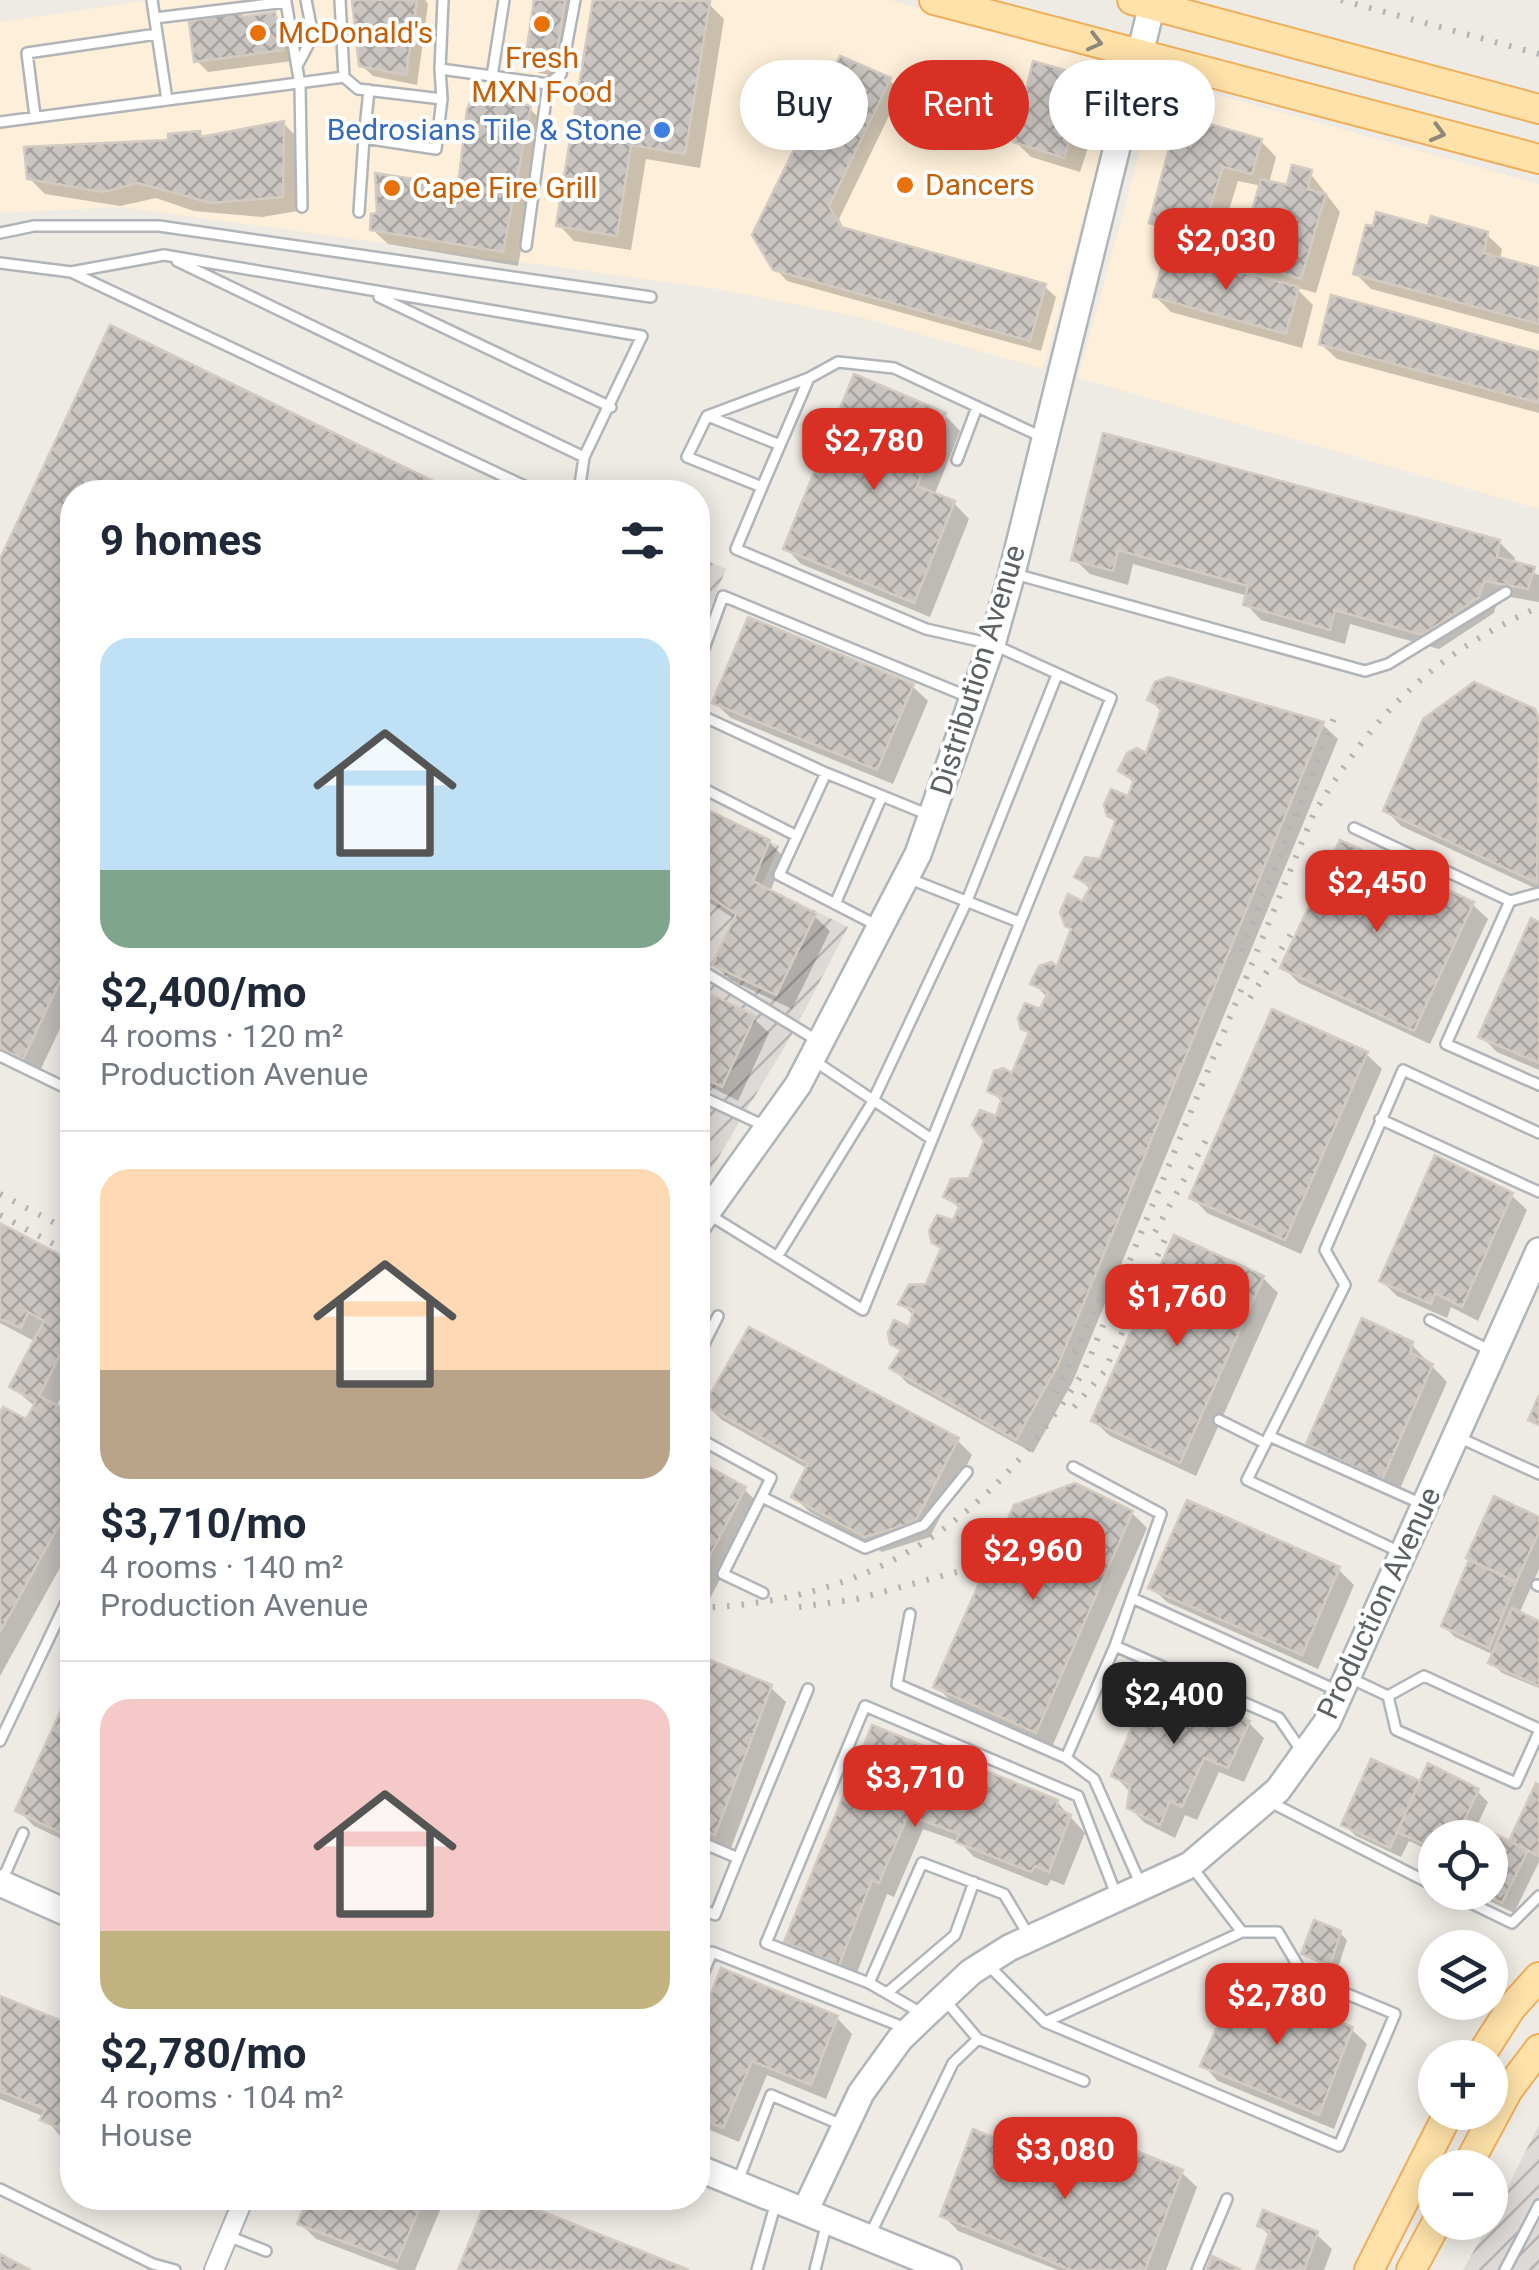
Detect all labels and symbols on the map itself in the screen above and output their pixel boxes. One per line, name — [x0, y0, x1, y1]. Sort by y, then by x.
marker: Fresh MXN Food — [531, 13, 553, 35]
place label: McDonald's — [278, 15, 433, 50]
marker: McDonald's — [247, 22, 269, 44]
one-way arrow — [1086, 30, 1103, 51]
place label: Fresh MXN Food — [471, 40, 613, 109]
place label: Bedrosians Tile & Stone — [327, 112, 642, 147]
marker: Bedrosians Tile & Stone — [651, 119, 673, 141]
one-way arrow — [1429, 121, 1446, 142]
place label: Dancers — [925, 167, 1035, 202]
place label: Cape Fire Grill — [412, 170, 598, 205]
marker: Dancers — [894, 174, 916, 196]
marker: Cape Fire Grill — [381, 177, 403, 199]
pin: $2,030 — [1145, 208, 1307, 293]
pin: $2,780 — [793, 408, 955, 493]
street label: Distribution Avenue — [923, 541, 1032, 799]
pin: $2,450 — [1296, 850, 1458, 935]
pin: $1,760 — [1096, 1264, 1258, 1349]
street label: Production Avenue — [1310, 1481, 1448, 1724]
pin: $2,960 — [952, 1518, 1114, 1603]
pin: $2,400 — [1093, 1662, 1255, 1747]
pin: $3,710 — [834, 1745, 996, 1830]
pin: $2,780 — [1196, 1963, 1358, 2048]
pin: $3,080 — [984, 2117, 1146, 2202]

